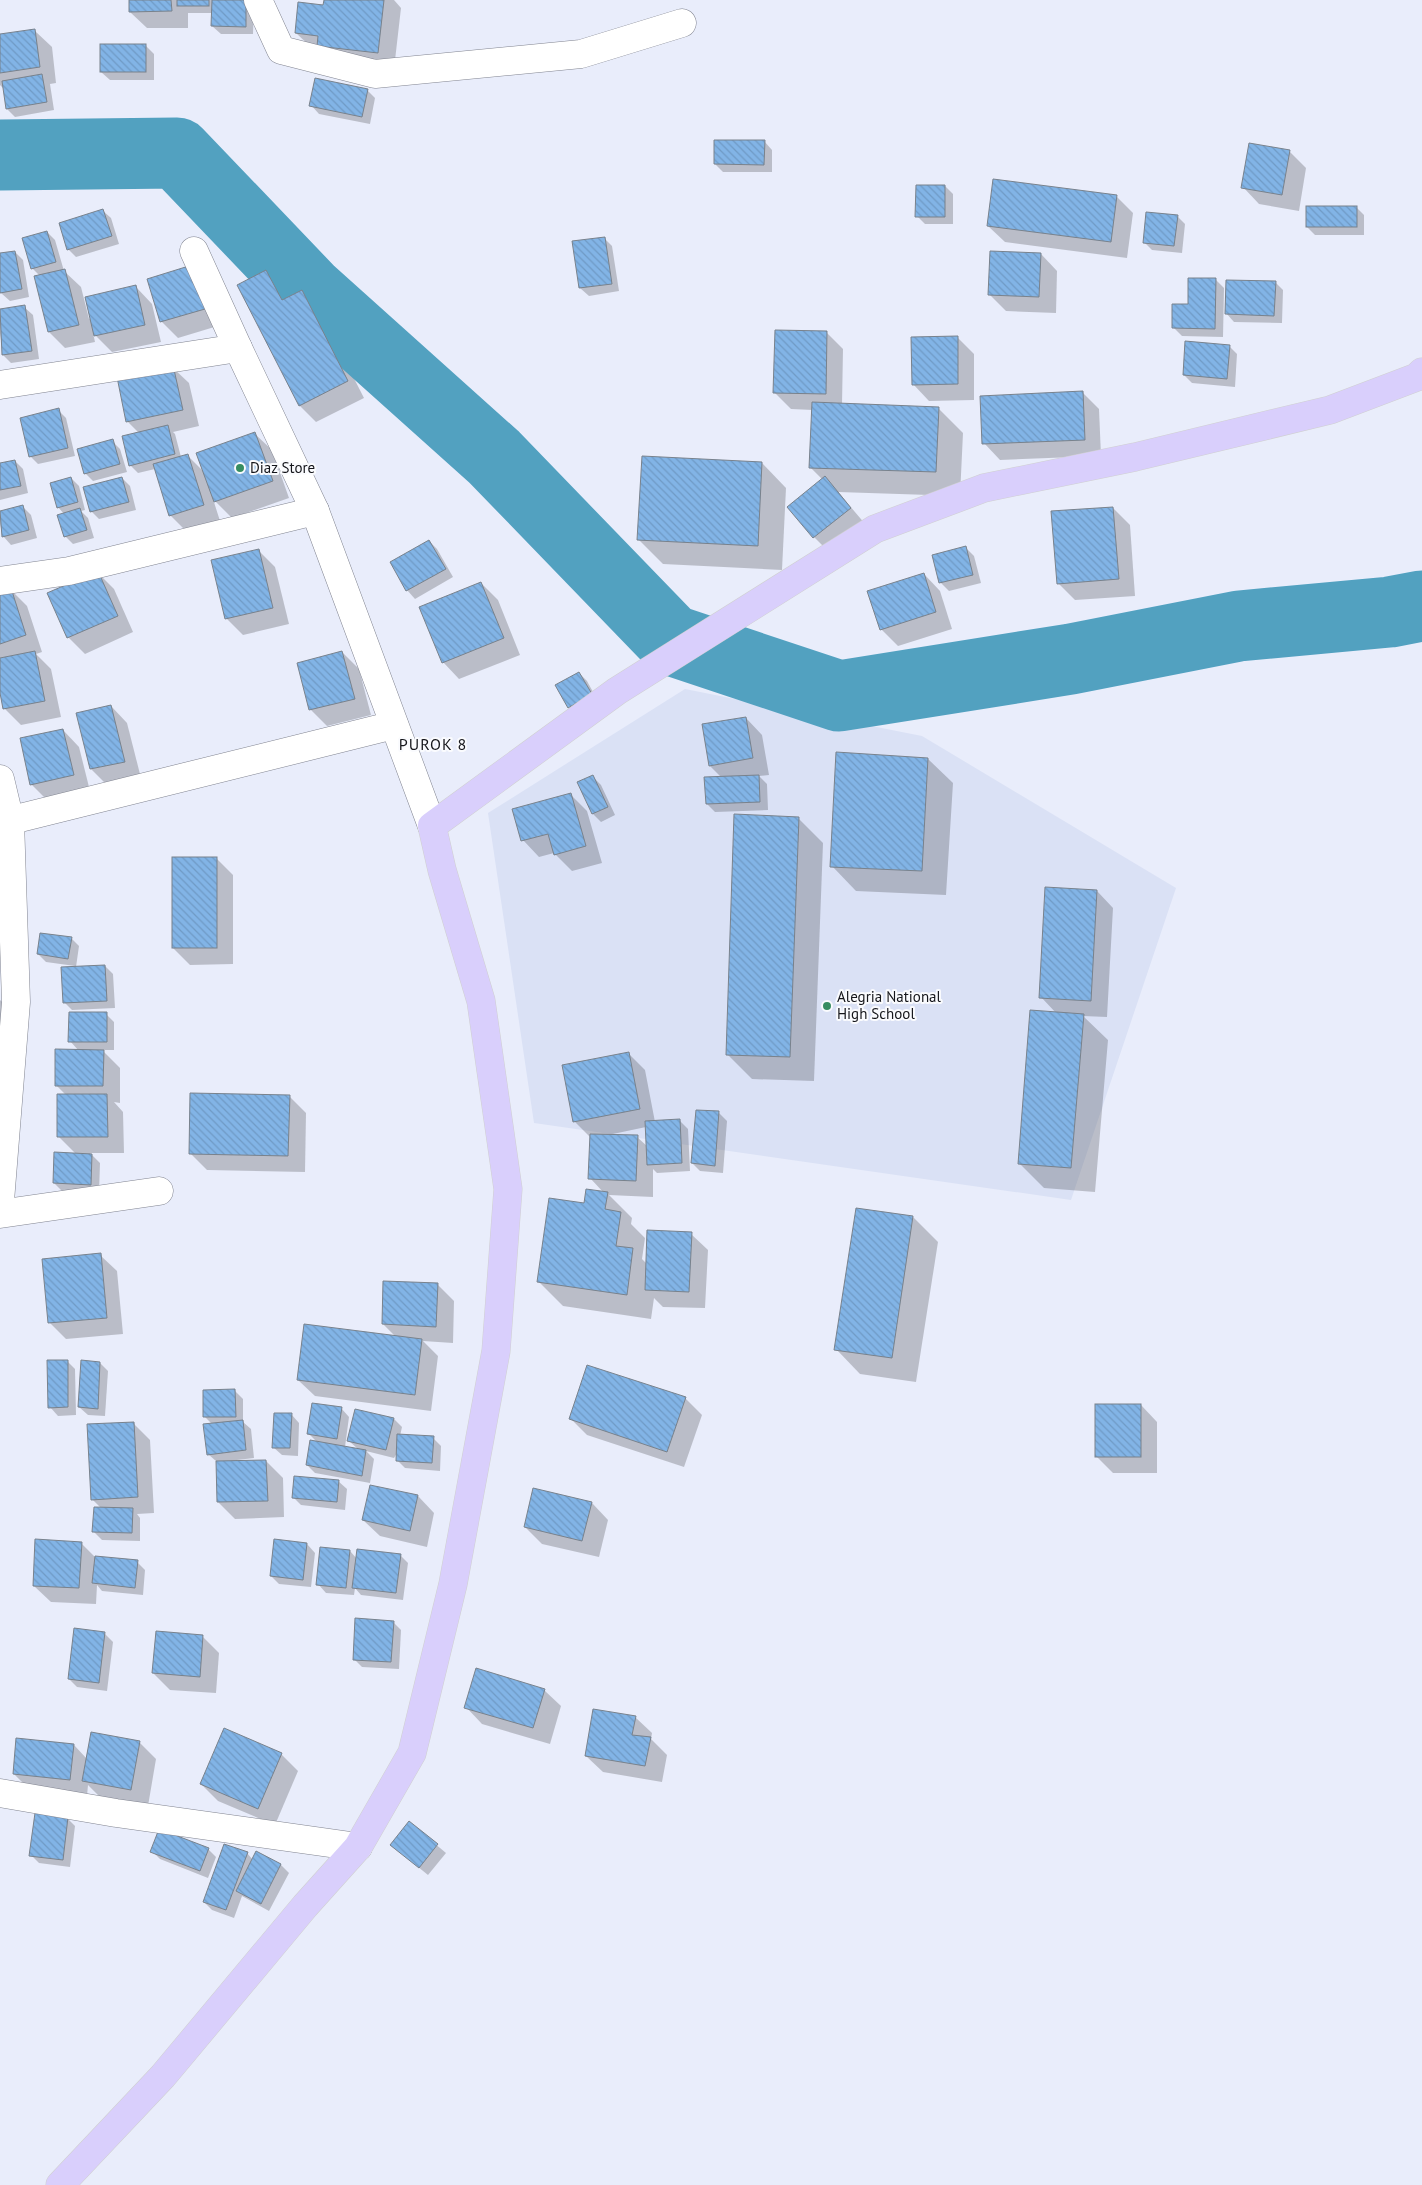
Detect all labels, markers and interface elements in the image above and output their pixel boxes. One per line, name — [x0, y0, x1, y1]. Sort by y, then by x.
place label: Diaz Store — [250, 458, 315, 477]
marker: Diaz Store — [234, 462, 246, 474]
district label: PUROK 8 — [399, 734, 467, 754]
place label: Alegria National High School — [837, 987, 942, 1023]
marker: Alegria National High School — [821, 1000, 833, 1012]

